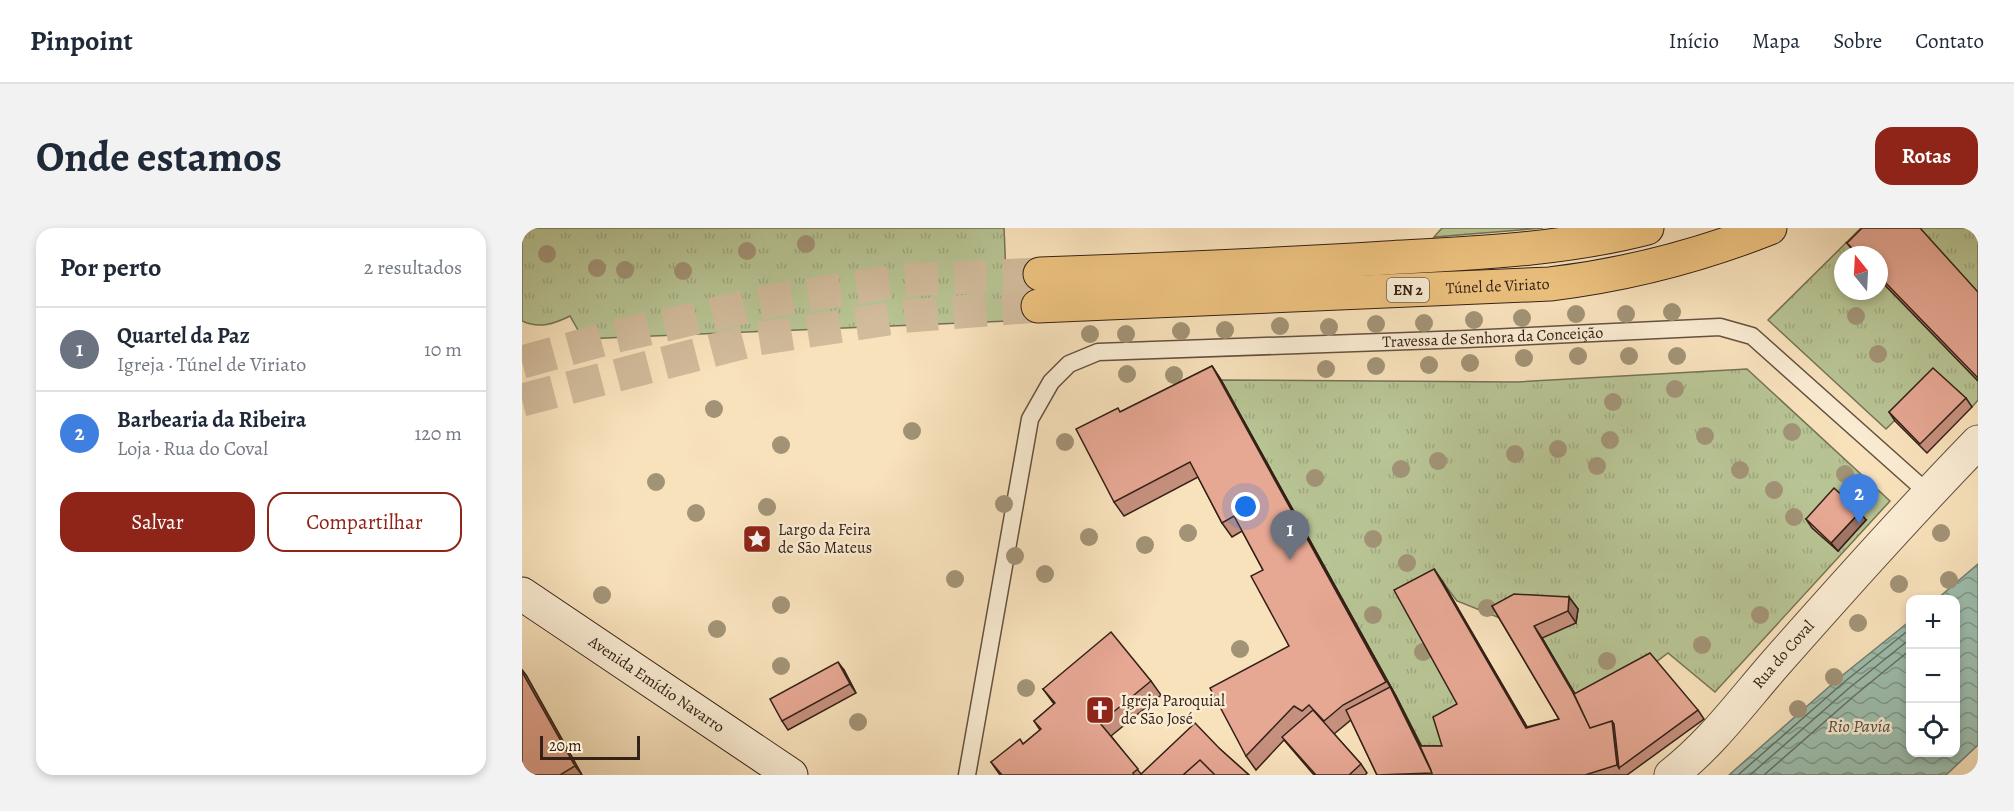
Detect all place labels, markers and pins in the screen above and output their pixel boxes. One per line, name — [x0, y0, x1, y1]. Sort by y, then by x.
pin: 2 — [1840, 474, 1878, 524]
pin: 1 — [1270, 510, 1310, 560]
place label: Largo da Feira de São Mateus — [778, 519, 872, 559]
place icon: Largo da Feira de São Mateus — [741, 523, 773, 555]
place label: Igreja Paroquial de São José — [1121, 690, 1225, 730]
church icon: Igreja Paroquial de São José — [1084, 694, 1116, 726]

